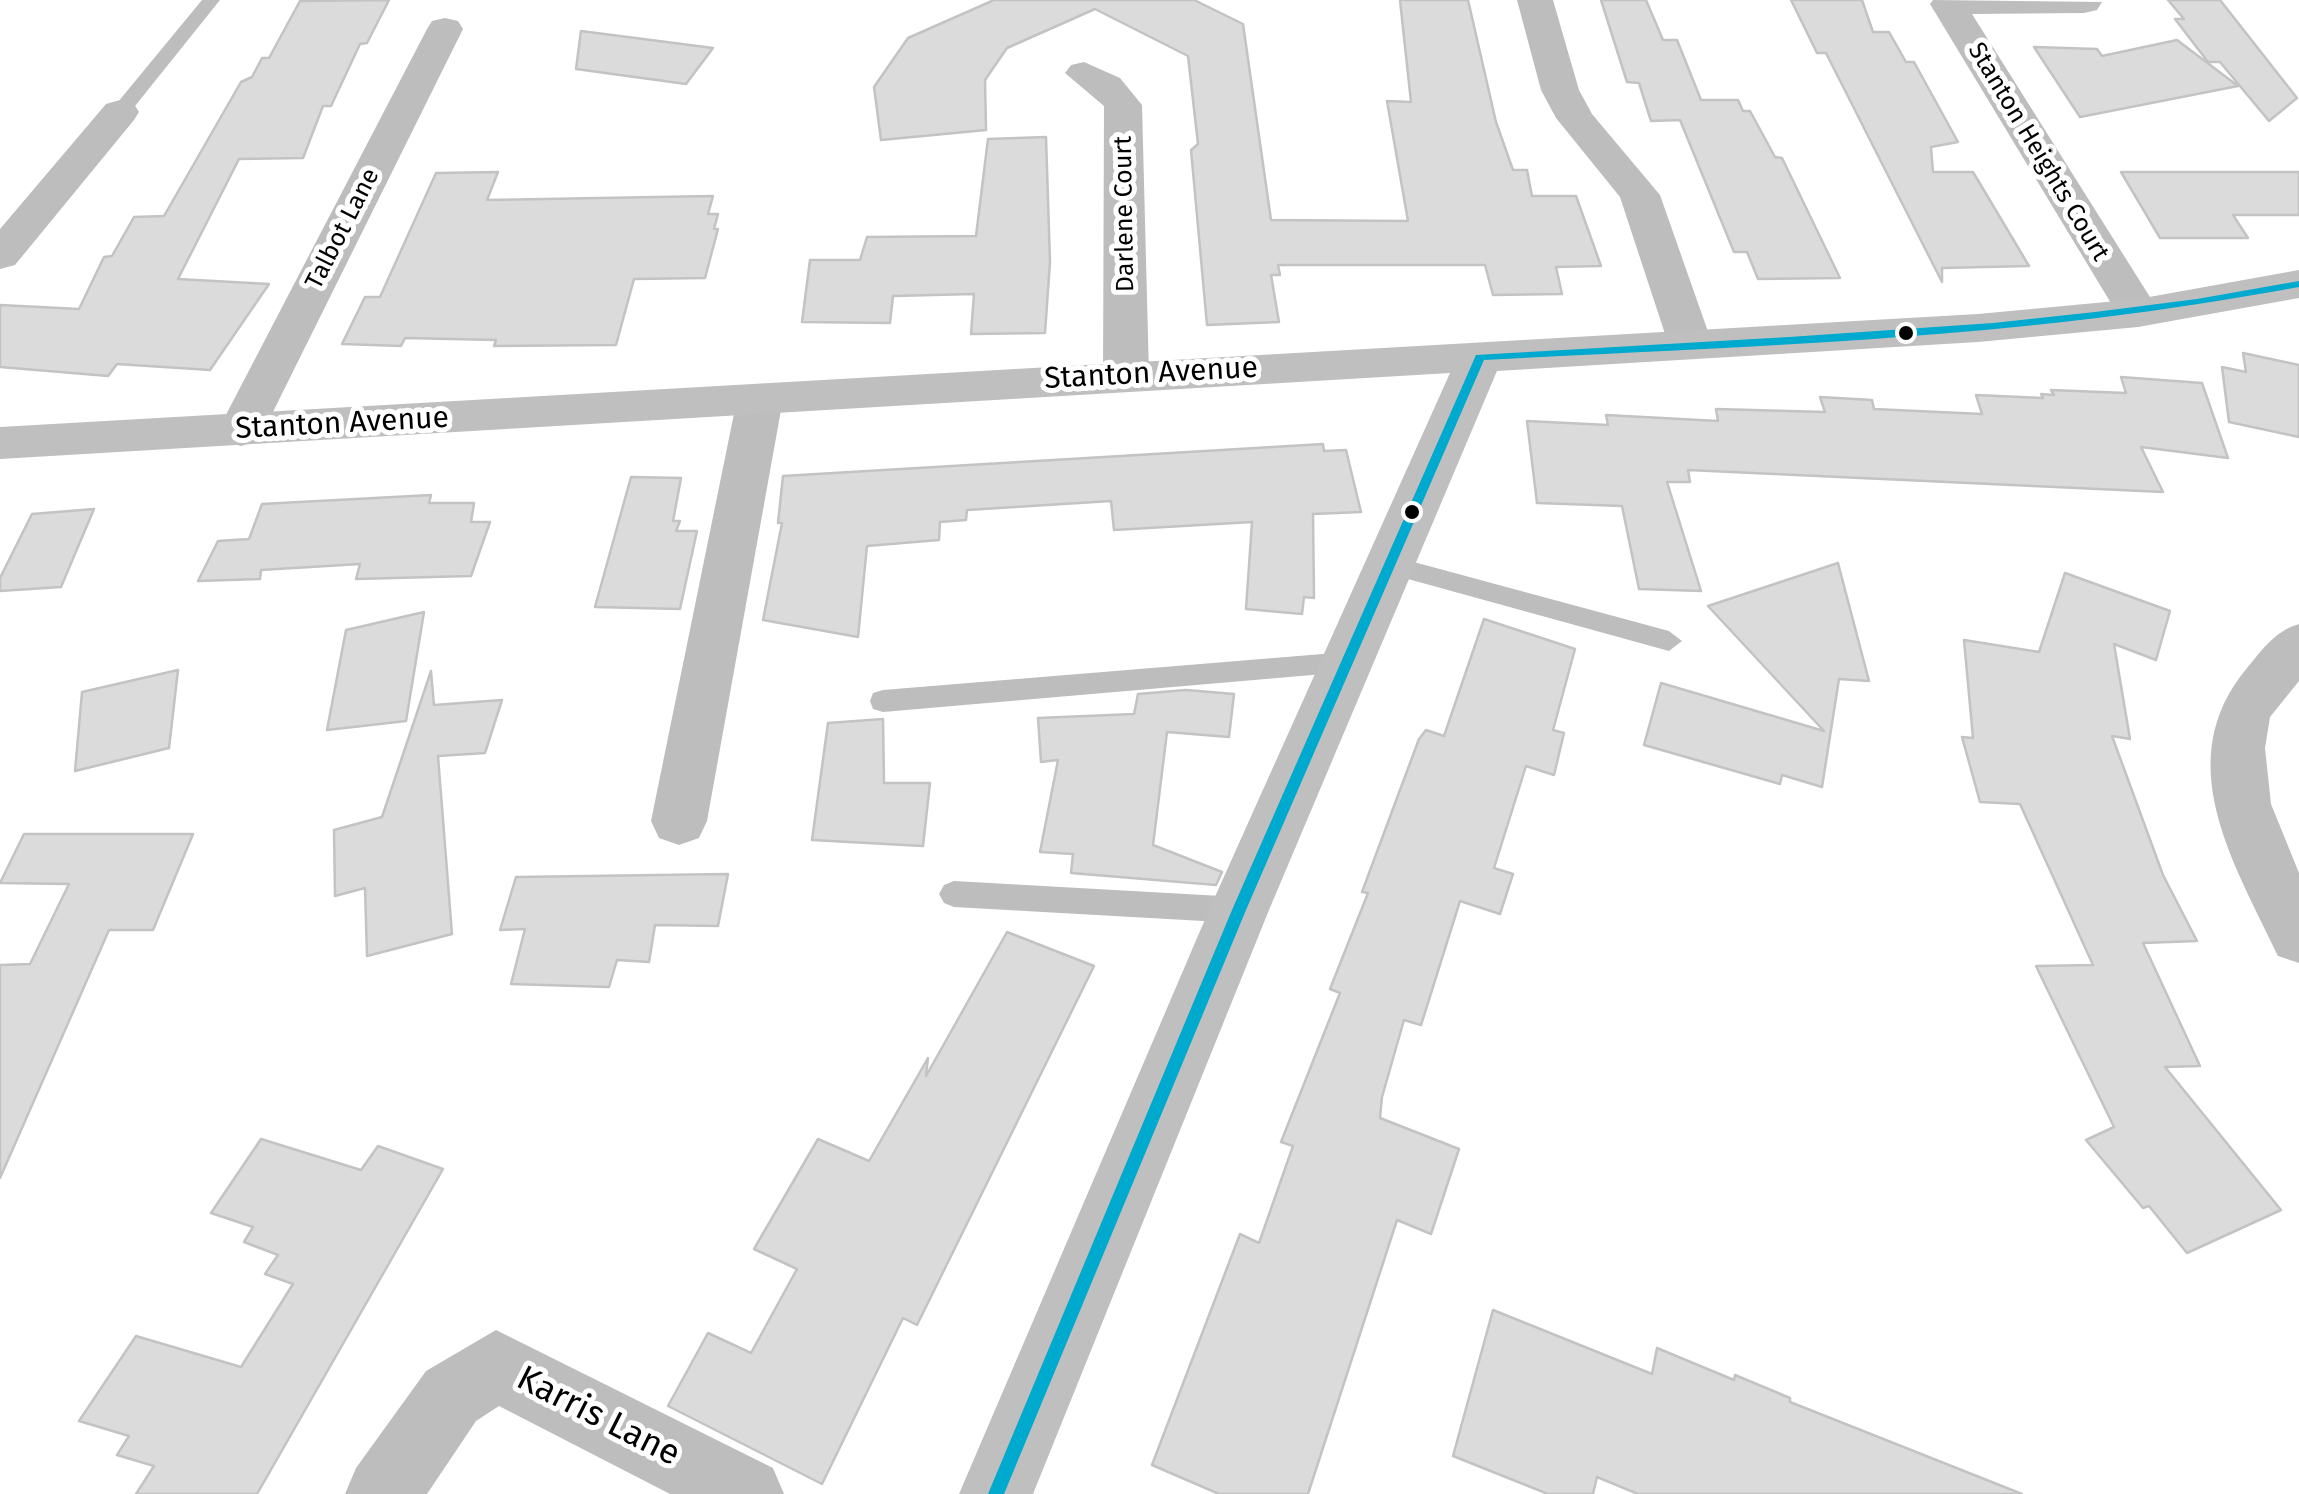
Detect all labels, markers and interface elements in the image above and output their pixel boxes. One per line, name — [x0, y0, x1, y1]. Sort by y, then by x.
street label: Stanton Heights Court — [1961, 37, 2115, 267]
street label: Darlene Court — [1109, 136, 1141, 292]
street label: Talbot Lane — [300, 164, 386, 294]
unlabelled marker — [1896, 323, 1916, 343]
street label: Stanton Avenue — [1043, 350, 1259, 398]
street label: Stanton Avenue — [234, 400, 450, 448]
unlabelled marker — [1402, 502, 1422, 522]
street label: Karris Lane — [509, 1358, 687, 1476]

